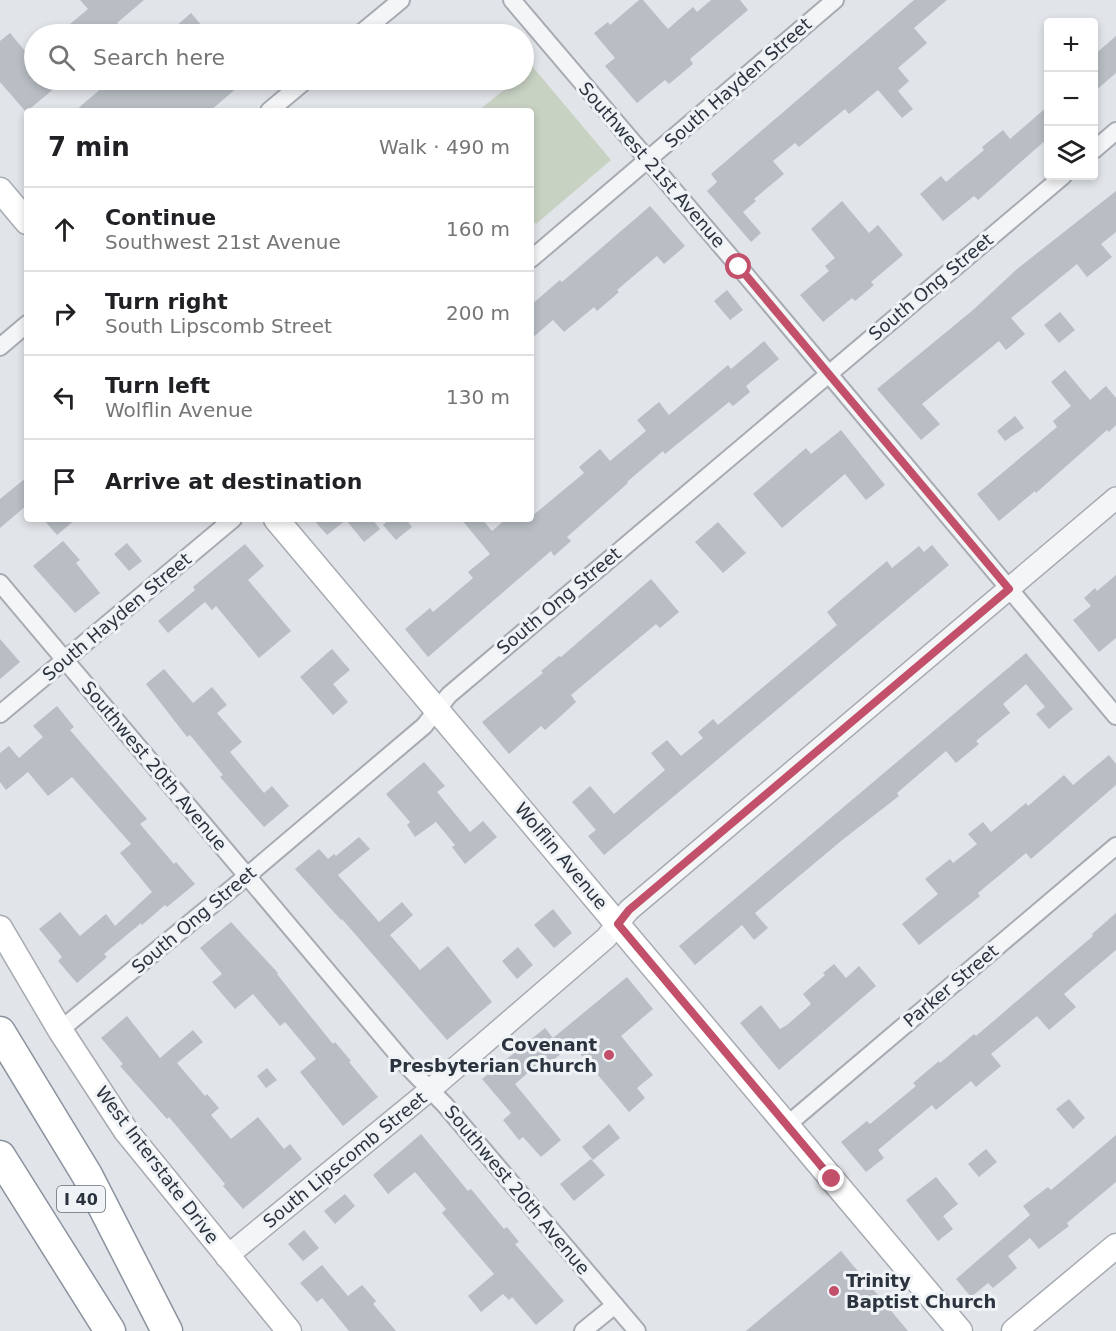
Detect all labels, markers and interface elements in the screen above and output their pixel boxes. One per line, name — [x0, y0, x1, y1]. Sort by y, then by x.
street label: South Hayden Street — [660, 13, 815, 152]
map controls — [1044, 18, 1098, 180]
button: + — [1044, 18, 1098, 72]
search box — [24, 24, 534, 90]
icon: search — [45, 41, 78, 74]
text: Search here — [93, 45, 225, 70]
button: − — [1044, 72, 1098, 126]
street label: Southwest 21st Avenue — [575, 78, 730, 252]
button: layers — [1044, 126, 1098, 180]
text: 7 min — [48, 132, 130, 162]
text: Walk · 490 m — [379, 135, 510, 159]
text: Continue — [105, 205, 216, 230]
icon: ahead — [48, 213, 81, 246]
text: 160 m — [446, 217, 510, 241]
street label: South Ong Street — [864, 229, 997, 345]
text: Southwest 21st Avenue — [105, 230, 341, 254]
route start — [725, 253, 751, 279]
text: Turn right — [105, 289, 228, 314]
icon: right — [48, 297, 81, 330]
text: 200 m — [446, 301, 510, 325]
text: South Lipscomb Street — [105, 314, 332, 338]
text: Turn left — [105, 373, 210, 398]
icon: left — [48, 381, 81, 414]
text: 130 m — [446, 385, 510, 409]
text: Wolflin Avenue — [105, 398, 253, 422]
icon: arrive — [48, 465, 81, 498]
text: Arrive at destination — [105, 469, 362, 494]
street label: South Ong Street — [492, 543, 625, 659]
street label: South Hayden Street — [38, 548, 195, 685]
street label: Southwest 20th Avenue — [77, 677, 231, 854]
street label: Wolflin Avenue — [511, 798, 612, 913]
street label: South Ong Street — [127, 862, 260, 978]
street label: Parker Street — [899, 940, 1002, 1031]
place label: Covenant Presbyterian Church — [389, 1034, 597, 1076]
marker: Covenant Presbyterian Church — [602, 1048, 616, 1062]
street label: West Interstate Drive — [91, 1082, 223, 1247]
street label: South Lipscomb Street — [259, 1087, 431, 1232]
street label: Southwest 20th Avenue — [440, 1101, 594, 1278]
route end — [818, 1165, 844, 1191]
road number: I 40 — [57, 1186, 105, 1212]
place label: Trinity Baptist Church — [846, 1270, 996, 1312]
marker: Trinity Baptist Church — [827, 1284, 841, 1298]

